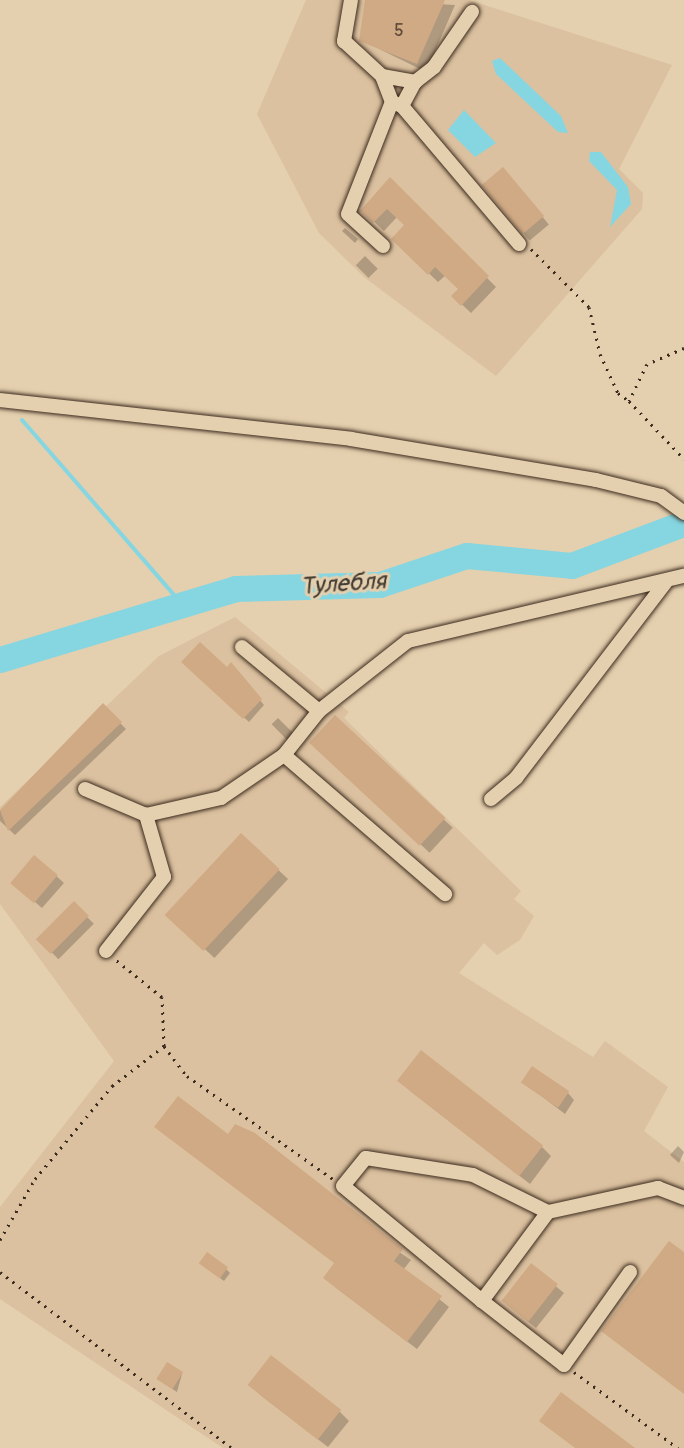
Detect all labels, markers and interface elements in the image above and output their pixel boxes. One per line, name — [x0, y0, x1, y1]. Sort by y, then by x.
house number: 5 — [394, 20, 404, 42]
water label: Тулебля — [299, 567, 387, 601]

